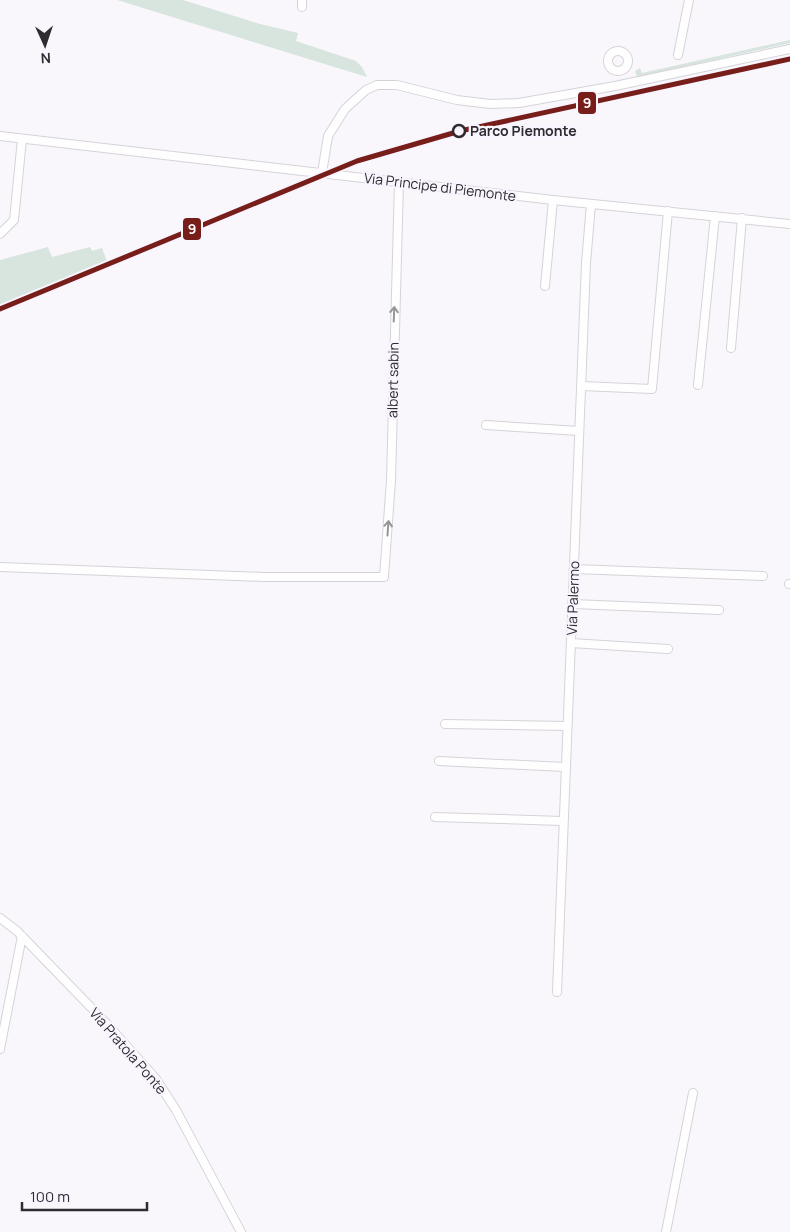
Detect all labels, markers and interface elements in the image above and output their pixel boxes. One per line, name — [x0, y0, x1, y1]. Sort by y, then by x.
north arrow — [20, 20, 70, 70]
text: N — [40, 49, 51, 68]
line badge: 9 — [577, 91, 597, 115]
text: 9 — [583, 93, 591, 112]
place label: Parco Piemonte — [470, 121, 577, 140]
marker: Parco Piemonte — [452, 124, 466, 138]
street label: Via Principe di Piemonte — [363, 168, 517, 205]
line badge: 9 — [182, 217, 202, 241]
text: 9 — [188, 219, 196, 238]
one-way arrow — [390, 306, 399, 322]
street label: albert sabin — [382, 342, 403, 418]
one-way arrow — [383, 521, 392, 537]
street label: Via Palermo — [562, 560, 583, 636]
street label: Via Pratola Ponte — [85, 1003, 171, 1098]
scale bar — [22, 1180, 148, 1212]
text: 100 m — [30, 1186, 70, 1207]

